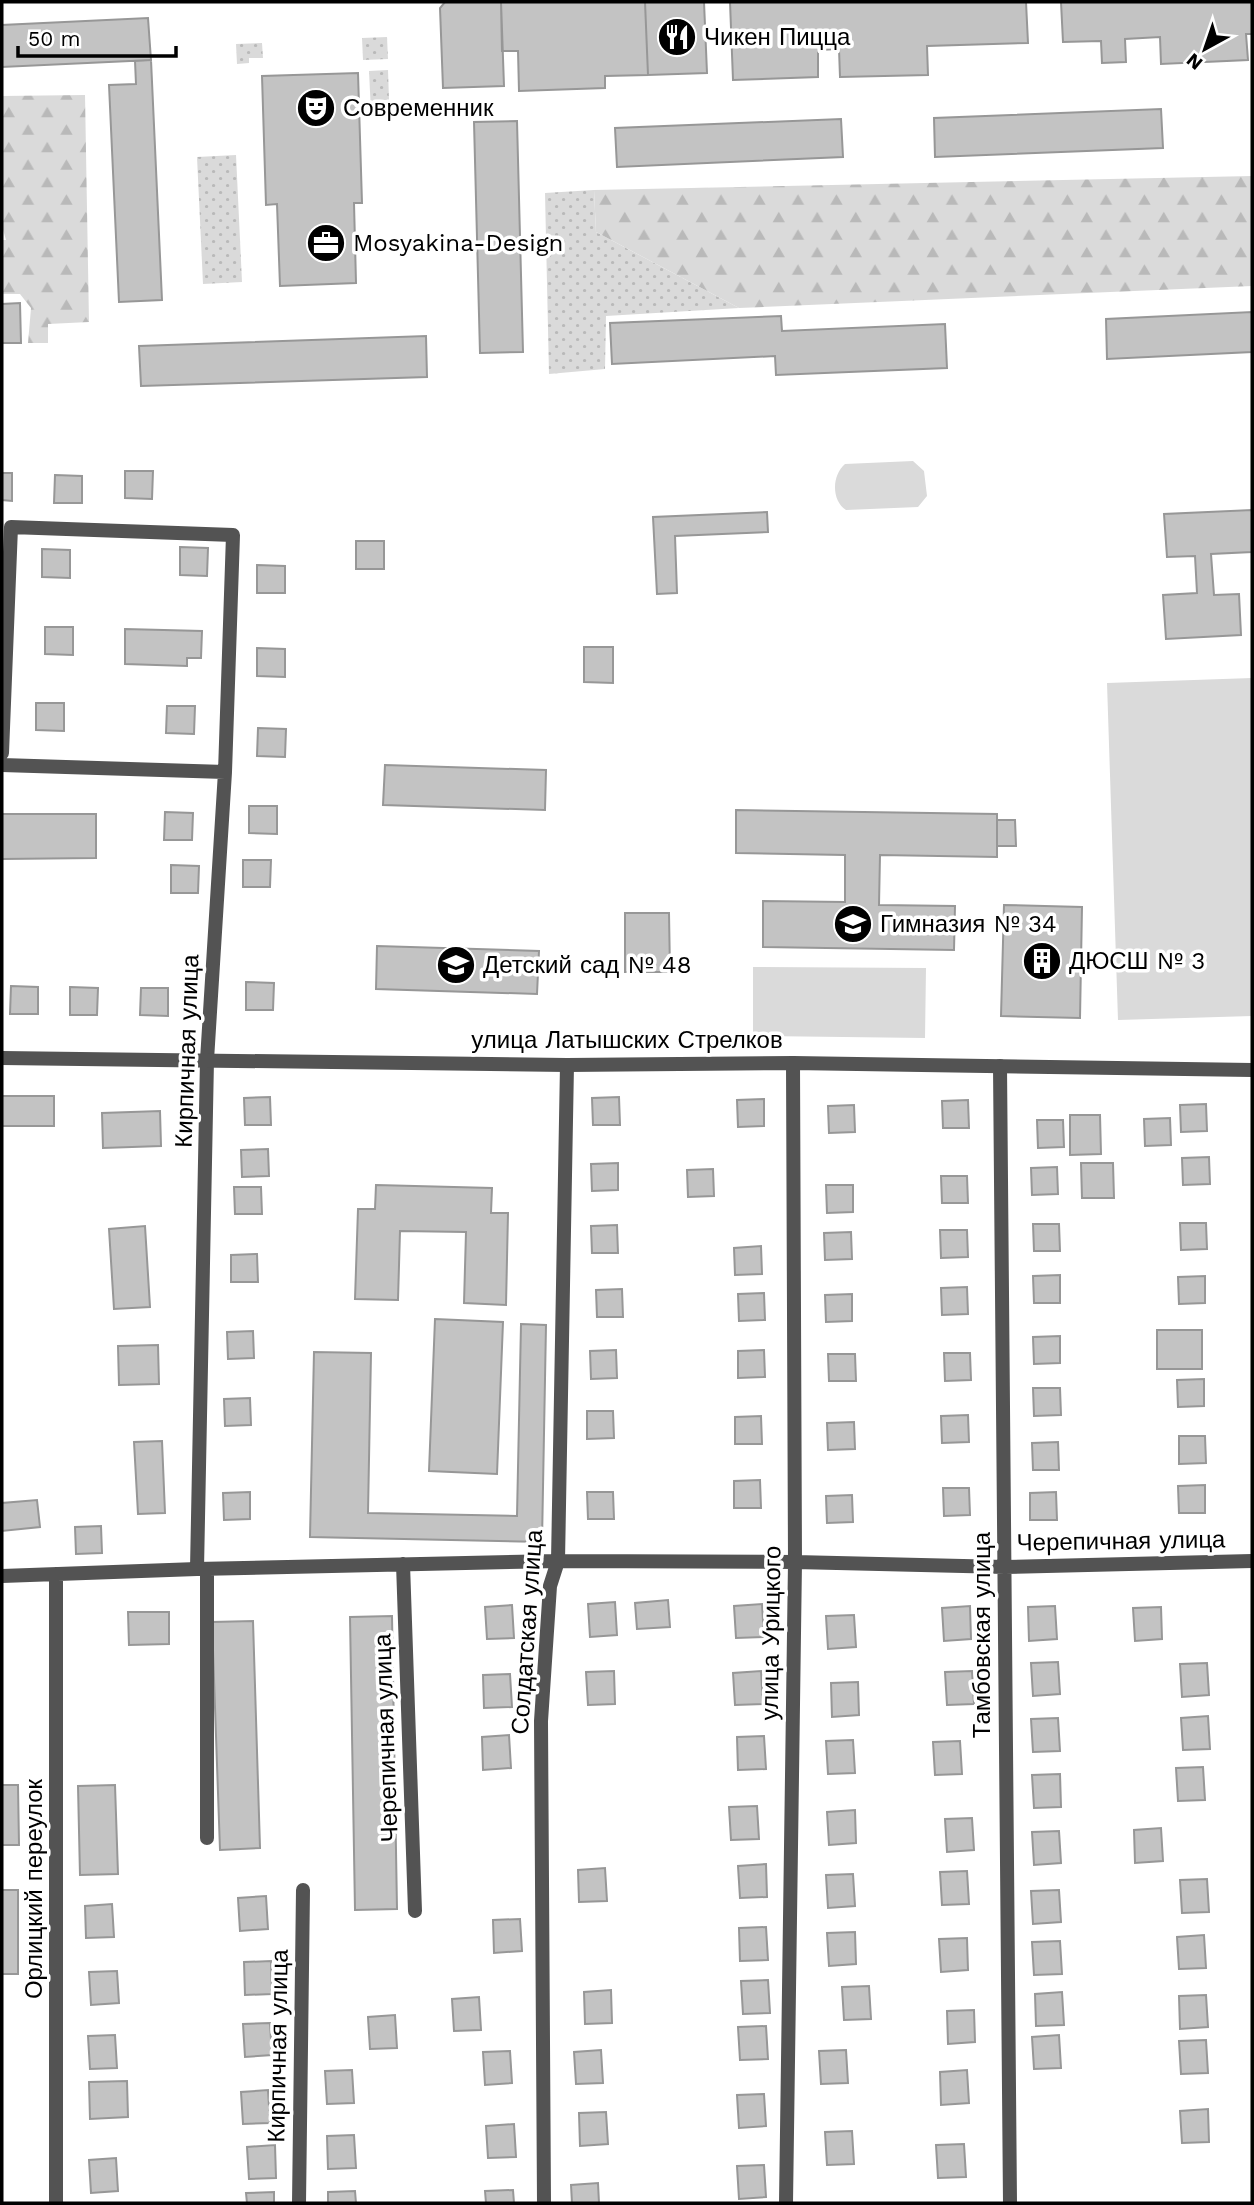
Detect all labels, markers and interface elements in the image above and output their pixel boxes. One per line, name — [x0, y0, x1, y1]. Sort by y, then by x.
scale bar — [18, 14, 175, 58]
north arrow — [1170, 14, 1240, 84]
restaurant icon: Чикен Пицца — [656, 16, 698, 58]
place label: Чикен Пицца — [704, 23, 851, 51]
text: 50 m — [28, 26, 80, 51]
text: N — [1182, 48, 1207, 75]
theatre icon: Современник — [295, 87, 337, 129]
place label: Современник — [343, 94, 494, 122]
office icon: Mosyakina-Design — [305, 222, 347, 264]
place label: Mosyakina-Design — [353, 229, 563, 257]
school or university icon: Гимназия № 34 — [832, 903, 874, 945]
place label: Гимназия № 34 — [880, 910, 1057, 938]
building icon: ДЮСШ № 3 — [1021, 940, 1063, 982]
school or university icon: Детский сад № 48 — [435, 944, 477, 986]
place label: ДЮСШ № 3 — [1069, 947, 1205, 975]
place label: Детский сад № 48 — [483, 951, 691, 979]
street label: Кирпичная улица — [170, 953, 204, 1148]
street label: улица Латышских Стрелков — [471, 1026, 783, 1054]
street label: Черепичная улица — [1016, 1525, 1226, 1557]
street label: Солдатская улица — [506, 1528, 548, 1735]
street label: Тамбовская улица — [968, 1531, 996, 1738]
street label: улица Урицкого — [755, 1546, 787, 1720]
street label: Черепичная улица — [368, 1633, 404, 1843]
street label: Орлицкий переулок — [20, 1778, 48, 1999]
street label: Кирпичная улица — [262, 1948, 294, 2143]

